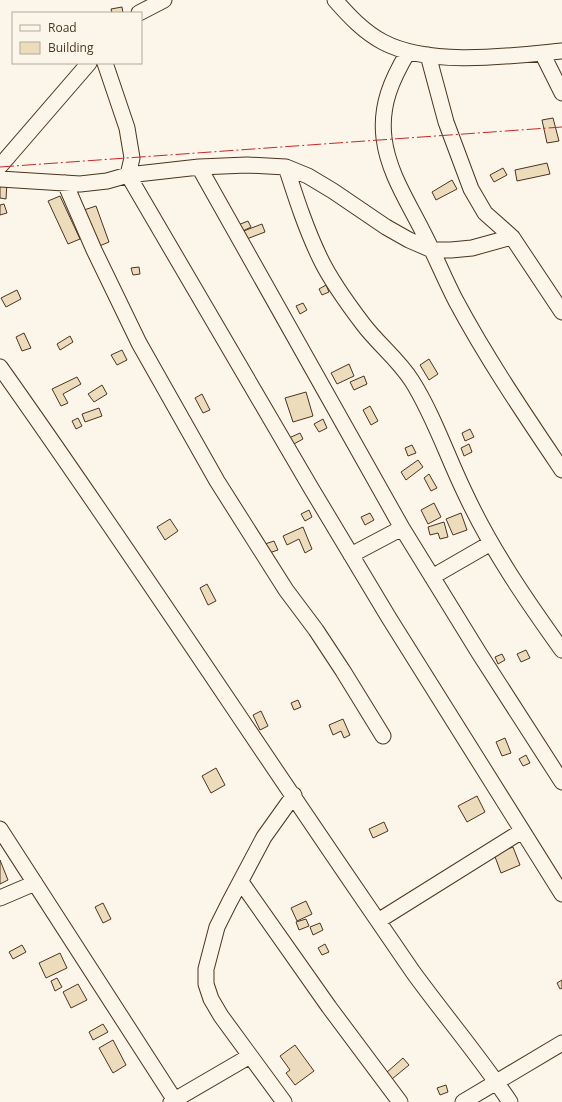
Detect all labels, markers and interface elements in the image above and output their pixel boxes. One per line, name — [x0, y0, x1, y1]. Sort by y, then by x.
legend — [12, 12, 142, 64]
text: Road — [48, 19, 77, 36]
text: Building — [48, 39, 94, 56]

